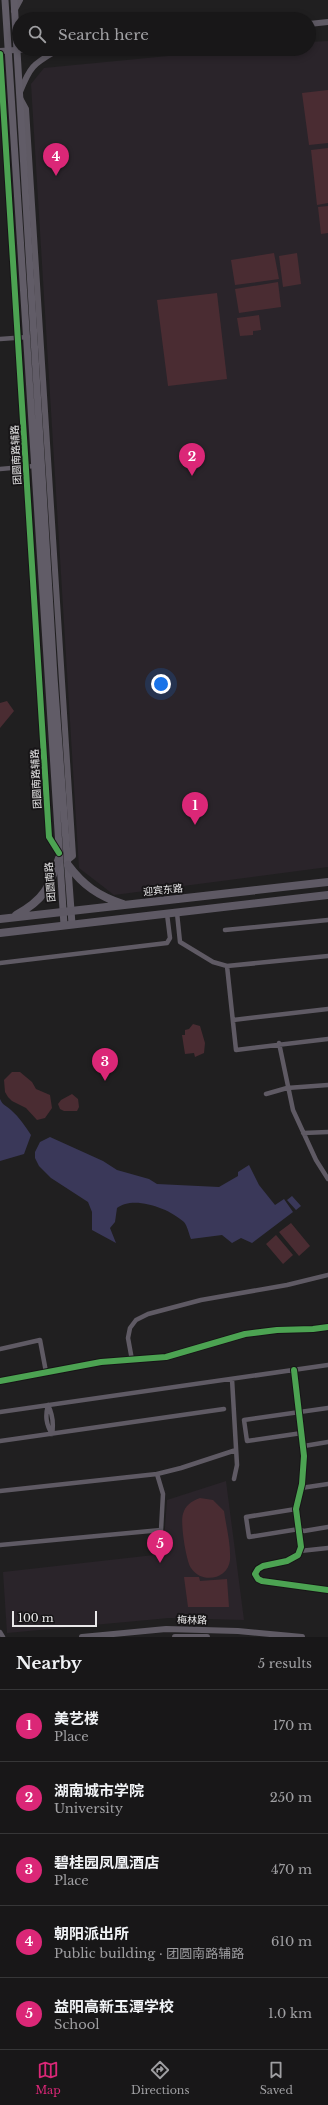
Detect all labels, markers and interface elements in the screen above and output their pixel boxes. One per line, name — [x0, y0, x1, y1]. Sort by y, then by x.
search box — [12, 12, 316, 56]
icon: search — [26, 23, 48, 45]
text: Search here — [58, 25, 149, 44]
pin: 4 — [43, 143, 69, 176]
street label: 团圆南路辅路 — [8, 425, 24, 485]
pin: 2 — [179, 443, 205, 476]
your location — [151, 674, 171, 694]
street label: 团圆南路辅路 — [28, 749, 44, 809]
pin: 1 — [182, 792, 208, 825]
street label: 团圆南路 — [42, 862, 58, 902]
street label: 迎宾东路 — [142, 881, 184, 899]
pin: 3 — [92, 1048, 118, 1081]
pin: 5 — [147, 1530, 173, 1563]
scale bar — [12, 1609, 97, 1628]
text: 100 m — [18, 1611, 54, 1625]
street label: 梅林路 — [177, 1613, 207, 1627]
text: Nearby — [16, 1653, 82, 1674]
text: 5 results — [258, 1655, 312, 1672]
text: 美艺楼 — [54, 1709, 99, 1728]
text: 1 — [26, 1717, 32, 1734]
text: 170 m — [273, 1717, 312, 1734]
text: Place — [54, 1728, 89, 1745]
text: 湖南城市学院 — [54, 1781, 144, 1800]
text: 2 — [25, 1789, 33, 1806]
text: 250 m — [270, 1789, 312, 1806]
text: University — [54, 1800, 123, 1817]
text: 碧桂园凤凰酒店 — [54, 1853, 159, 1872]
text: 3 — [25, 1861, 33, 1878]
text: 470 m — [271, 1861, 312, 1878]
text: Place — [54, 1872, 89, 1889]
text: 朝阳派出所 — [54, 1924, 129, 1943]
text: 4 — [25, 1933, 33, 1950]
text: 610 m — [271, 1933, 312, 1950]
text: Public building · 团圆南路辅路 — [54, 1945, 244, 1962]
text: 益阳高新玉潭学校 — [54, 1997, 174, 2016]
text: 5 — [25, 2005, 33, 2022]
text: 1.0 km — [268, 2005, 312, 2022]
text: School — [54, 2016, 100, 2033]
tab: Map — [35, 2059, 61, 2097]
tab: Directions — [131, 2059, 189, 2097]
tab: Saved — [260, 2059, 293, 2097]

